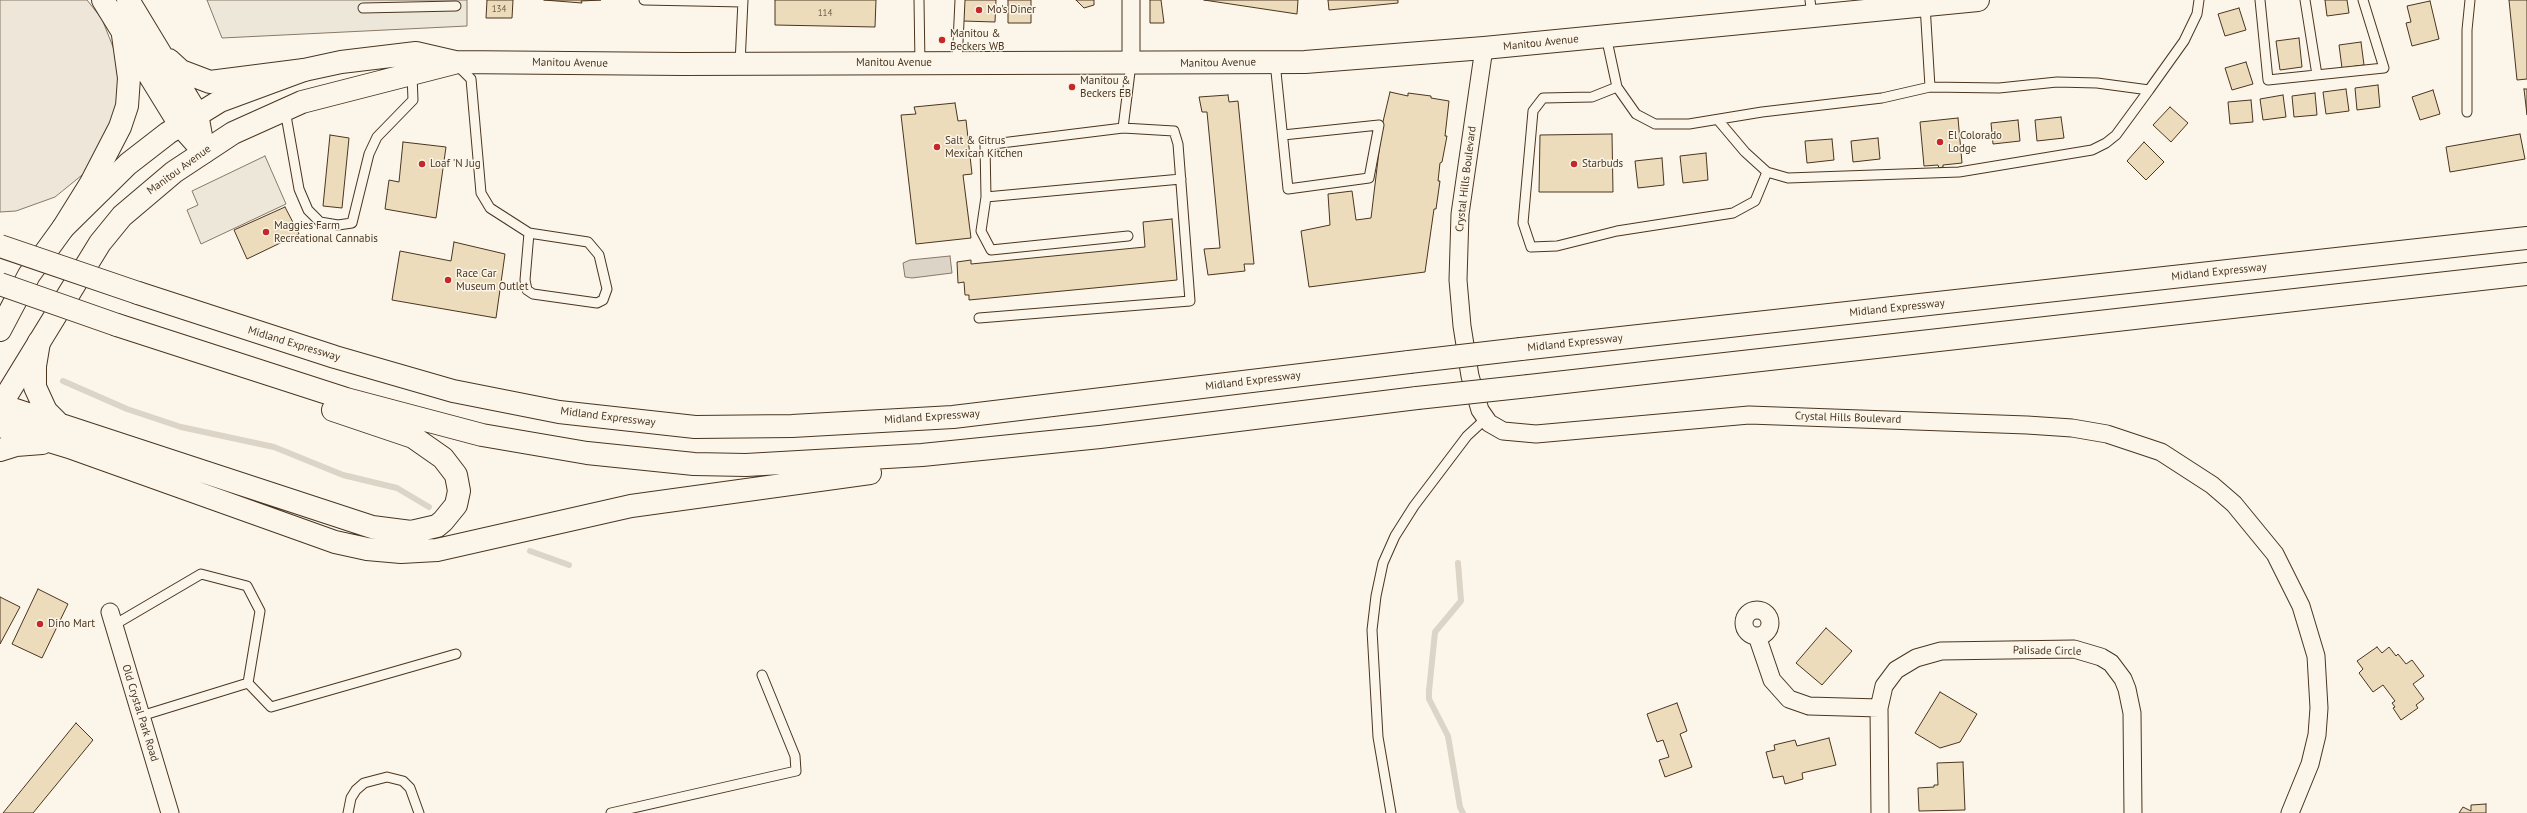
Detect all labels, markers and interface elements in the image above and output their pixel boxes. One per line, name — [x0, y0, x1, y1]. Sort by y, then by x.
place label: Mo's Diner — [987, 3, 1036, 17]
house number: 134 — [492, 4, 506, 14]
marker: Mo's Diner — [974, 5, 984, 15]
house number: 114 — [818, 8, 832, 18]
place label: Manitou & Beckers WB — [950, 27, 1004, 53]
street label: Manitou Avenue — [1503, 32, 1579, 54]
marker: Manitou & Beckers WB — [937, 35, 947, 45]
street label: Manitou Avenue — [532, 56, 608, 70]
street label: Manitou Avenue — [856, 56, 932, 70]
street label: Manitou Avenue — [1180, 56, 1256, 70]
place label: Manitou & Beckers EB — [1080, 74, 1131, 100]
marker: Manitou & Beckers EB — [1067, 82, 1077, 92]
street label: Crystal Hills Boulevard — [1453, 125, 1479, 233]
place label: El Colorado Lodge — [1948, 129, 2002, 155]
place label: Salt & Citrus Mexican Kitchen — [945, 134, 1023, 160]
marker: El Colorado Lodge — [1935, 137, 1945, 147]
street label: Manitou Avenue — [144, 142, 214, 198]
marker: Salt & Citrus Mexican Kitchen — [932, 142, 942, 152]
place label: Loaf 'N Jug — [430, 157, 481, 171]
place label: Starbuds — [1582, 157, 1623, 171]
marker: Loaf 'N Jug — [417, 159, 427, 169]
marker: Starbuds — [1569, 159, 1579, 169]
place label: Maggies Farm Recreational Cannabis — [274, 219, 378, 245]
marker: Maggies Farm Recreational Cannabis — [261, 227, 271, 237]
street label: Midland Expressway — [2171, 260, 2267, 284]
place label: Race Car Museum Outlet — [456, 267, 528, 293]
marker: Race Car Museum Outlet — [443, 275, 453, 285]
street label: Midland Expressway — [1849, 296, 1945, 320]
street label: Midland Expressway — [246, 324, 342, 364]
street label: Midland Expressway — [1527, 331, 1623, 355]
street label: Midland Expressway — [1205, 369, 1301, 393]
street label: Midland Expressway — [560, 405, 656, 429]
street label: Midland Expressway — [884, 407, 980, 427]
street label: Crystal Hills Boulevard — [1795, 410, 1901, 426]
place label: Dino Mart — [48, 617, 95, 631]
marker: Dino Mart — [35, 619, 45, 629]
street label: Palisade Circle — [2013, 644, 2081, 658]
street label: Old Crystal Park Road — [119, 663, 161, 763]

